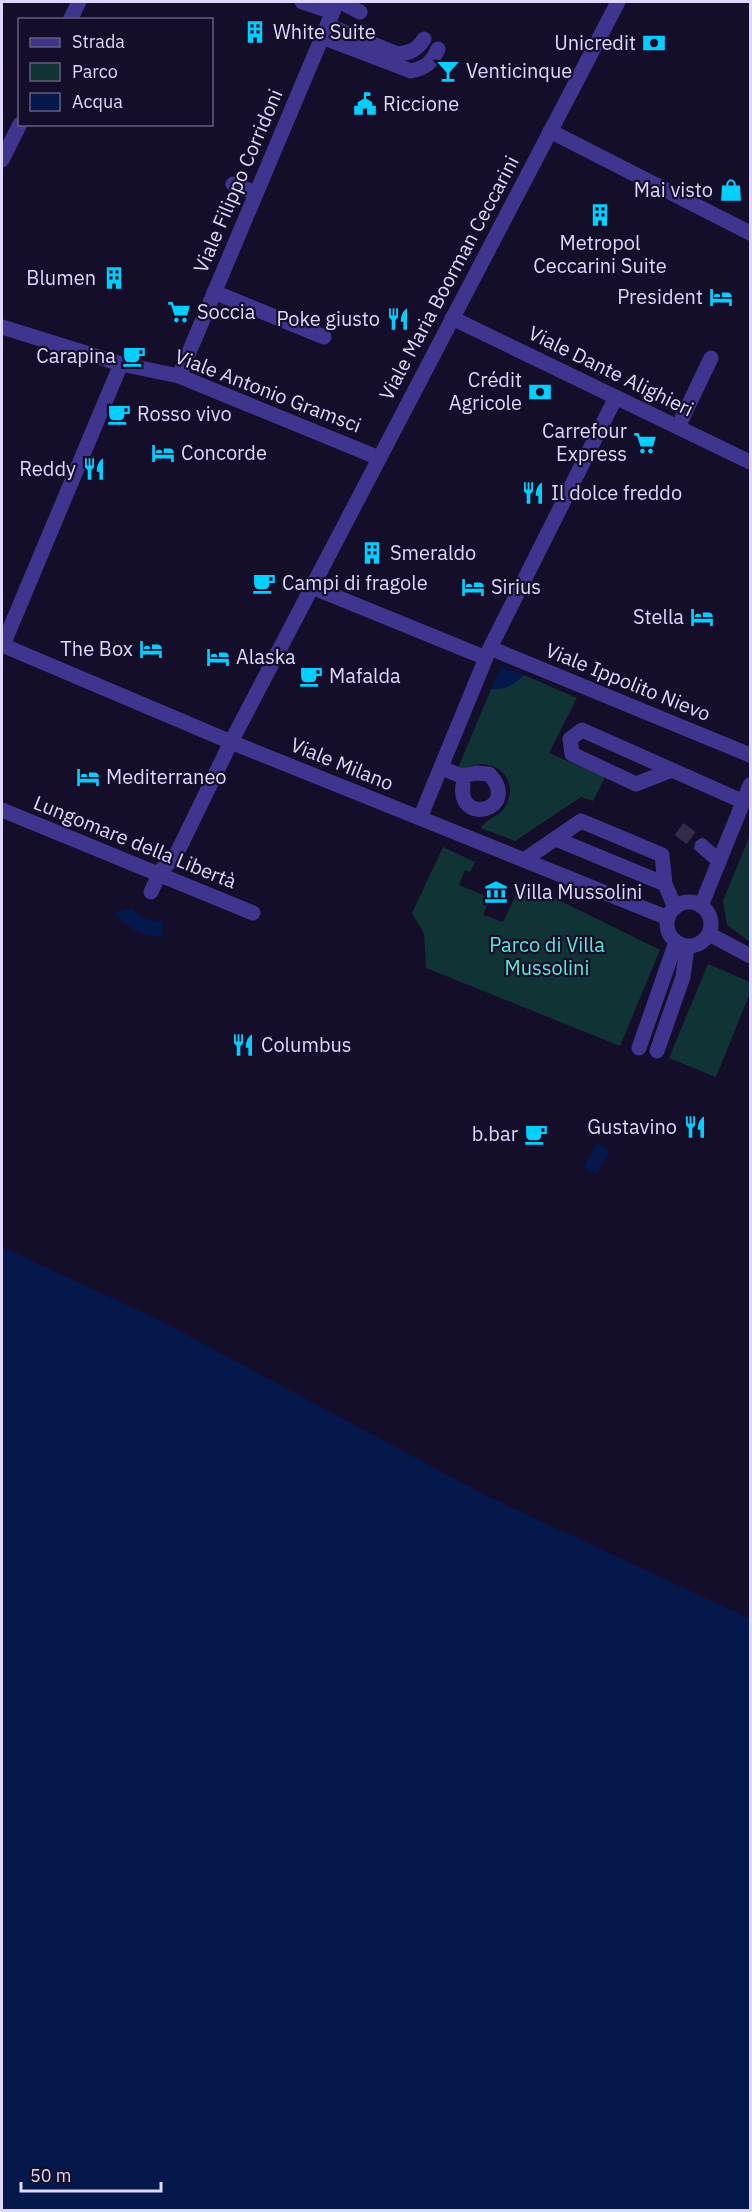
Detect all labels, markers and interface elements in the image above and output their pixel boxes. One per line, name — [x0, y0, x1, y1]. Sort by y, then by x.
legend — [18, 18, 213, 126]
place label: White Suite — [273, 18, 376, 45]
building icon: White Suite — [242, 19, 268, 45]
place label: Unicredit — [554, 29, 636, 56]
text: Strada — [72, 30, 125, 53]
bank icon: Unicredit — [641, 30, 667, 56]
place label: Venticinque — [466, 57, 572, 84]
bar icon: Venticinque — [435, 58, 461, 84]
text: Parco — [72, 60, 118, 83]
street label: Viale Filippo Corridoni — [187, 85, 288, 277]
text: Acqua — [72, 90, 123, 113]
place label: Riccione — [383, 90, 459, 117]
public building icon: Riccione — [352, 91, 378, 117]
street label: Viale Maria Boorman Ceccarini — [372, 151, 525, 405]
place label: Mai visto — [634, 176, 713, 203]
shop icon: Mai visto — [718, 177, 744, 203]
building icon: Metropol Ceccarini Suite — [587, 202, 613, 228]
place label: Metropol Ceccarini Suite — [533, 229, 667, 279]
place label: Blumen — [26, 264, 96, 291]
building icon: Blumen — [101, 265, 127, 291]
place label: President — [617, 283, 703, 310]
hotel icon: President — [708, 284, 734, 310]
place label: Soccia — [197, 298, 256, 325]
supermarket icon: Soccia — [166, 299, 192, 325]
place label: Poke giusto — [277, 305, 380, 332]
restaurant icon: Poke giusto — [385, 306, 411, 332]
street label: Viale Dante Alighieri — [524, 319, 698, 422]
place label: Carapina — [36, 342, 116, 369]
cafe icon: Carapina — [121, 343, 147, 369]
street label: Viale Antonio Gramsci — [171, 343, 365, 439]
place label: Crédit Agricole — [449, 366, 522, 416]
bank icon: Crédit Agricole — [527, 379, 553, 405]
place label: Rosso vivo — [137, 400, 232, 427]
cafe icon: Rosso vivo — [106, 401, 132, 427]
place label: Carrefour Express — [542, 417, 627, 467]
supermarket icon: Carrefour Express — [632, 430, 658, 456]
place label: Concorde — [181, 439, 267, 466]
hotel icon: Concorde — [150, 440, 176, 466]
place label: Reddy — [19, 455, 76, 482]
restaurant icon: Reddy — [81, 456, 107, 482]
place label: Il dolce freddo — [551, 479, 682, 506]
restaurant icon: Il dolce freddo — [520, 480, 546, 506]
place label: Smeraldo — [390, 539, 476, 566]
building icon: Smeraldo — [359, 540, 385, 566]
place label: Campi di fragole — [282, 569, 428, 596]
cafe icon: Campi di fragole — [251, 570, 277, 596]
place label: Sirius — [491, 573, 541, 600]
hotel icon: Sirius — [460, 574, 486, 600]
place label: Stella — [633, 603, 684, 630]
hotel icon: Stella — [689, 604, 715, 630]
place label: The Box — [60, 635, 133, 662]
hotel icon: The Box — [138, 636, 164, 662]
street label: Viale Ippolito Nievo — [542, 636, 715, 727]
place label: Alaska — [236, 643, 296, 670]
hotel icon: Alaska — [205, 644, 231, 670]
place label: Mafalda — [329, 662, 401, 689]
cafe icon: Mafalda — [298, 663, 324, 689]
street label: Viale Milano — [287, 731, 398, 796]
place label: Mediterraneo — [106, 763, 227, 790]
hotel icon: Mediterraneo — [75, 764, 101, 790]
street label: Lungomare della Libertà — [30, 788, 241, 895]
place label: Villa Mussolini — [514, 878, 642, 905]
museum icon: Villa Mussolini — [483, 879, 509, 905]
park label: Parco di Villa Mussolini — [489, 931, 605, 981]
place label: Columbus — [261, 1031, 352, 1058]
restaurant icon: Columbus — [230, 1032, 256, 1058]
place label: Gustavino — [587, 1113, 677, 1140]
restaurant icon: Gustavino — [682, 1114, 708, 1140]
place label: b.bar — [472, 1120, 518, 1147]
cafe icon: b.bar — [523, 1121, 549, 1147]
scale bar — [21, 2155, 160, 2193]
text: 50 m — [30, 2164, 72, 2187]

